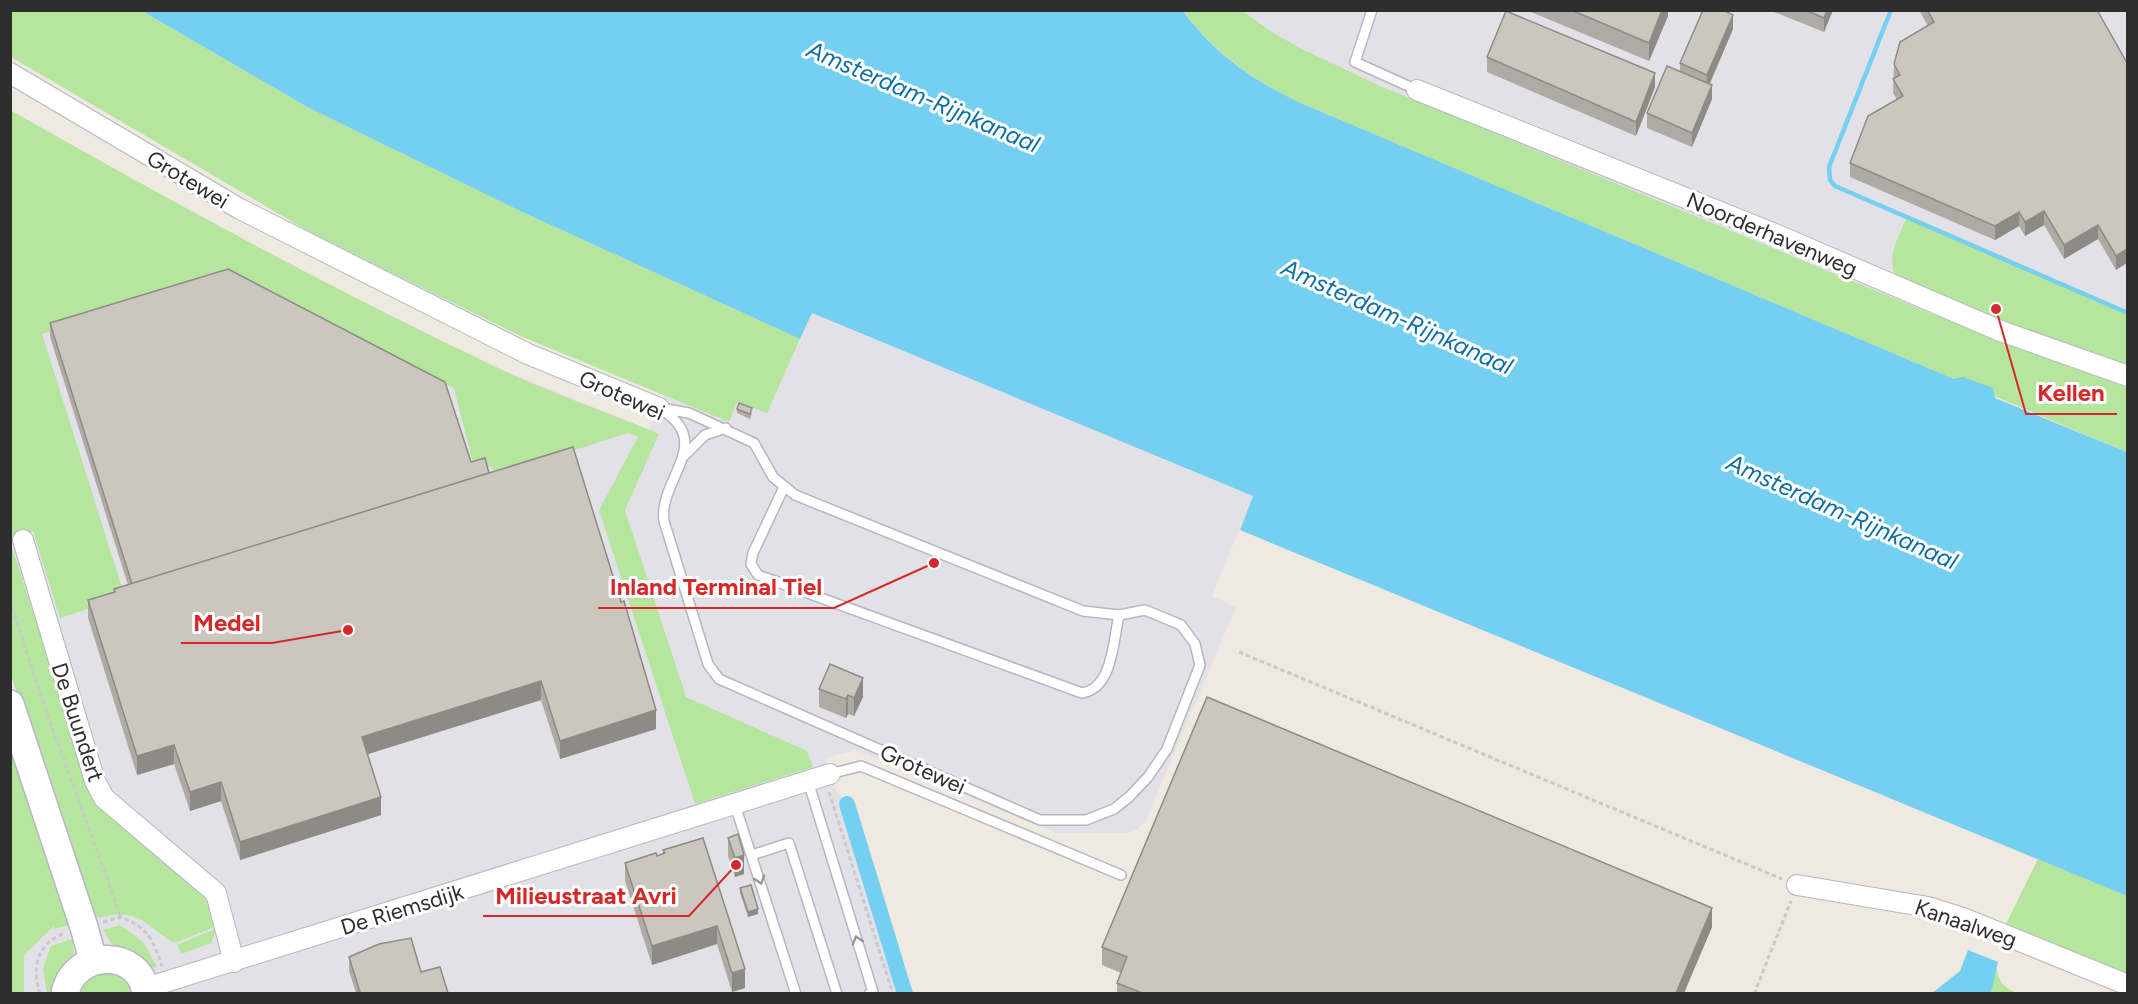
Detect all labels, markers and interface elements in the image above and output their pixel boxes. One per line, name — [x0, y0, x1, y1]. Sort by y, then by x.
water label: Amsterdam-Rijnkanaal — [802, 34, 1044, 159]
street label: Grotewei — [142, 144, 234, 214]
street label: Noorderhavenweg — [1682, 186, 1861, 283]
water label: Amsterdam-Rijnkanaal — [1276, 252, 1518, 381]
street label: Grotewei — [575, 365, 669, 426]
callout: Kellen — [2026, 372, 2117, 414]
text: Kellen — [2037, 378, 2105, 407]
water label: Amsterdam-Rijnkanaal — [1721, 447, 1963, 576]
callout: Inland Terminal Tiel — [598, 566, 834, 608]
text: Inland Terminal Tiel — [610, 572, 822, 601]
callout: Medel — [181, 601, 272, 643]
text: Medel — [193, 608, 261, 637]
street label: De Buundert — [46, 659, 109, 785]
street label: Grotewei — [876, 739, 970, 800]
callout: Milieustraat Avri — [483, 874, 689, 916]
one-way arrow — [752, 874, 765, 885]
street label: De Riemsdijk — [337, 878, 467, 941]
text: Milieustraat Avri — [495, 881, 677, 910]
street label: Kanaalweg — [1911, 893, 2020, 953]
one-way arrow — [852, 935, 864, 946]

